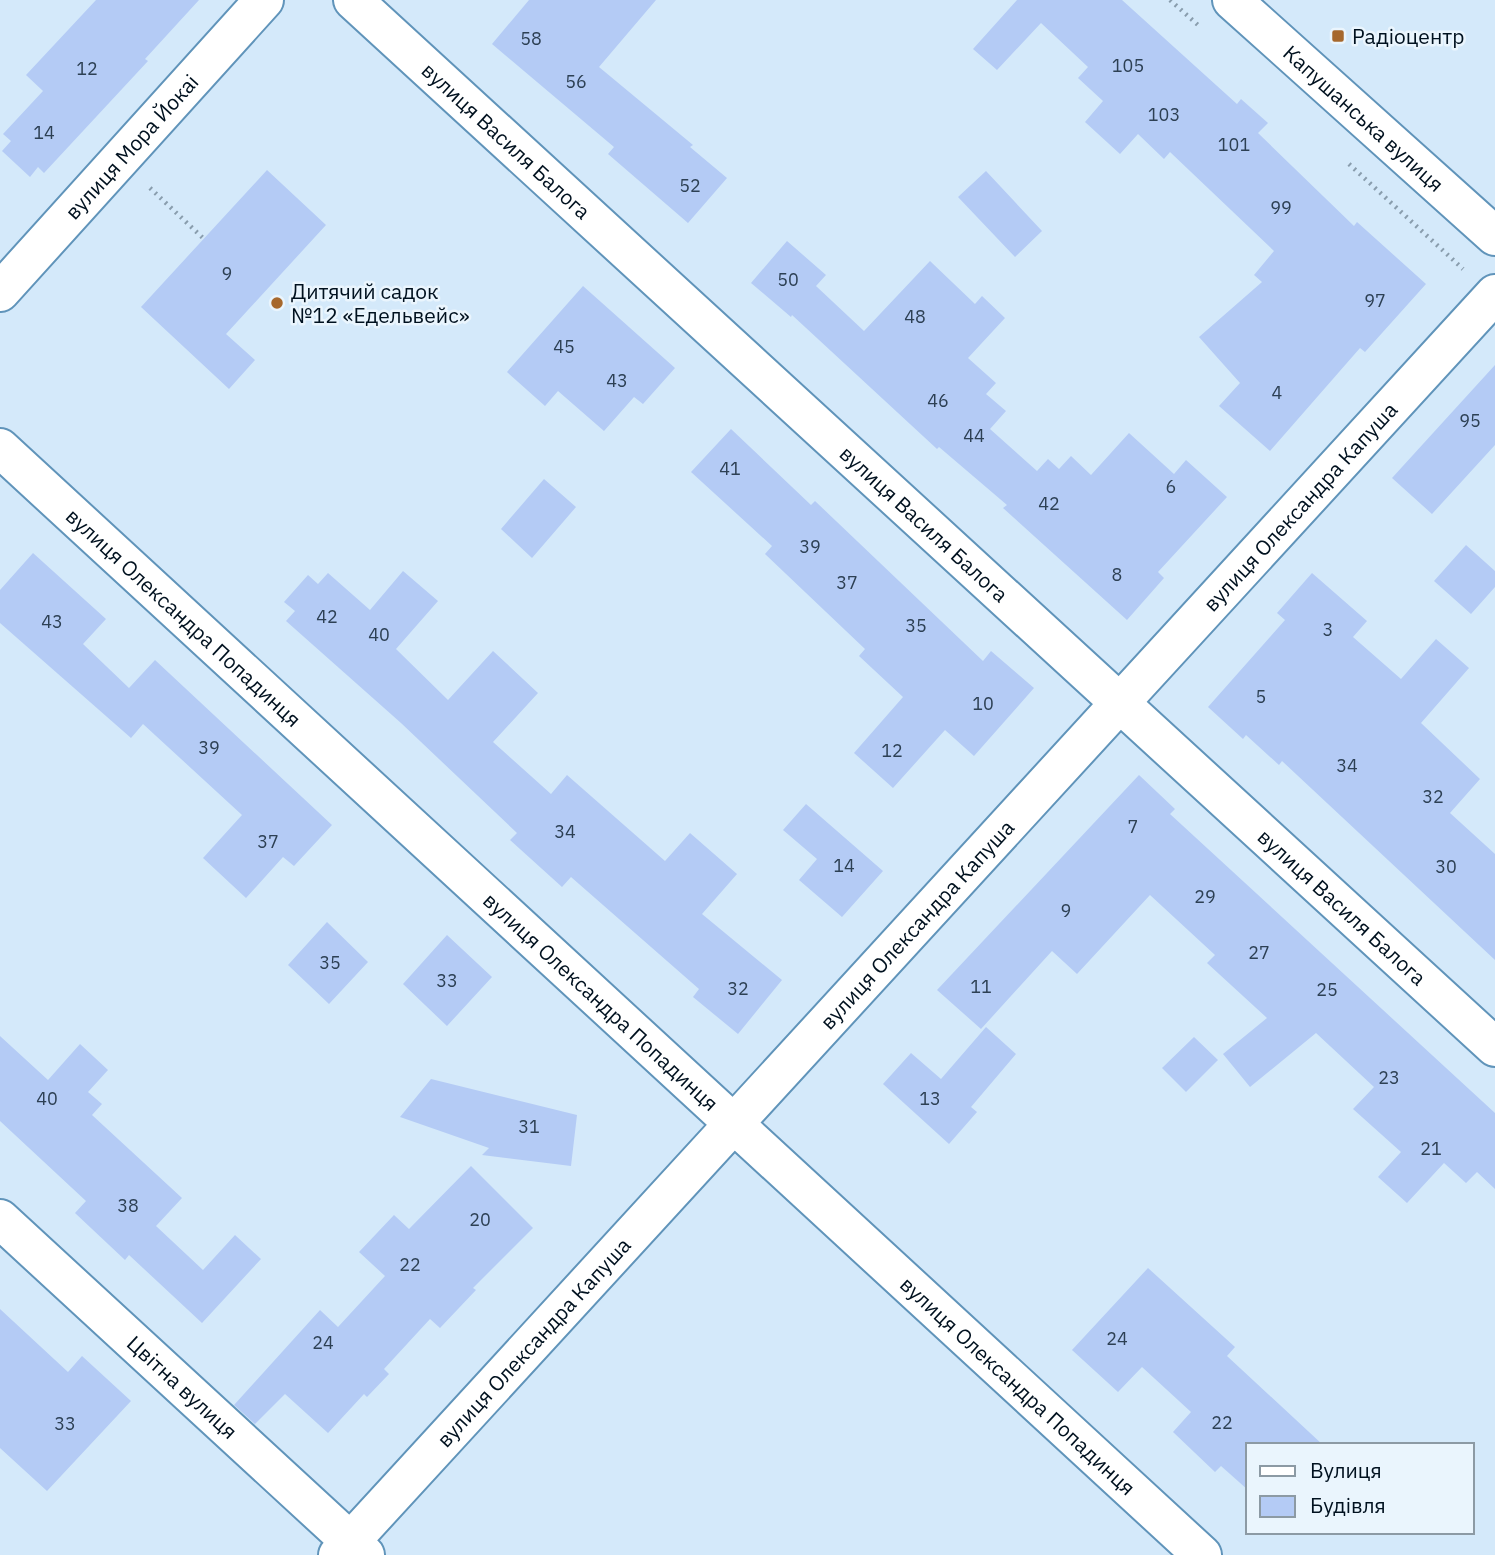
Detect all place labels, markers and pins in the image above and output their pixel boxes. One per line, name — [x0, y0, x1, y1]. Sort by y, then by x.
place label: Радіоцентр — [1352, 22, 1464, 50]
marker: Радіоцентр — [1330, 28, 1346, 44]
place label: Дитячий садок №12 «Едельвейс» — [291, 277, 470, 329]
marker: Дитячий садок №12 «Едельвейс» — [269, 295, 285, 311]

